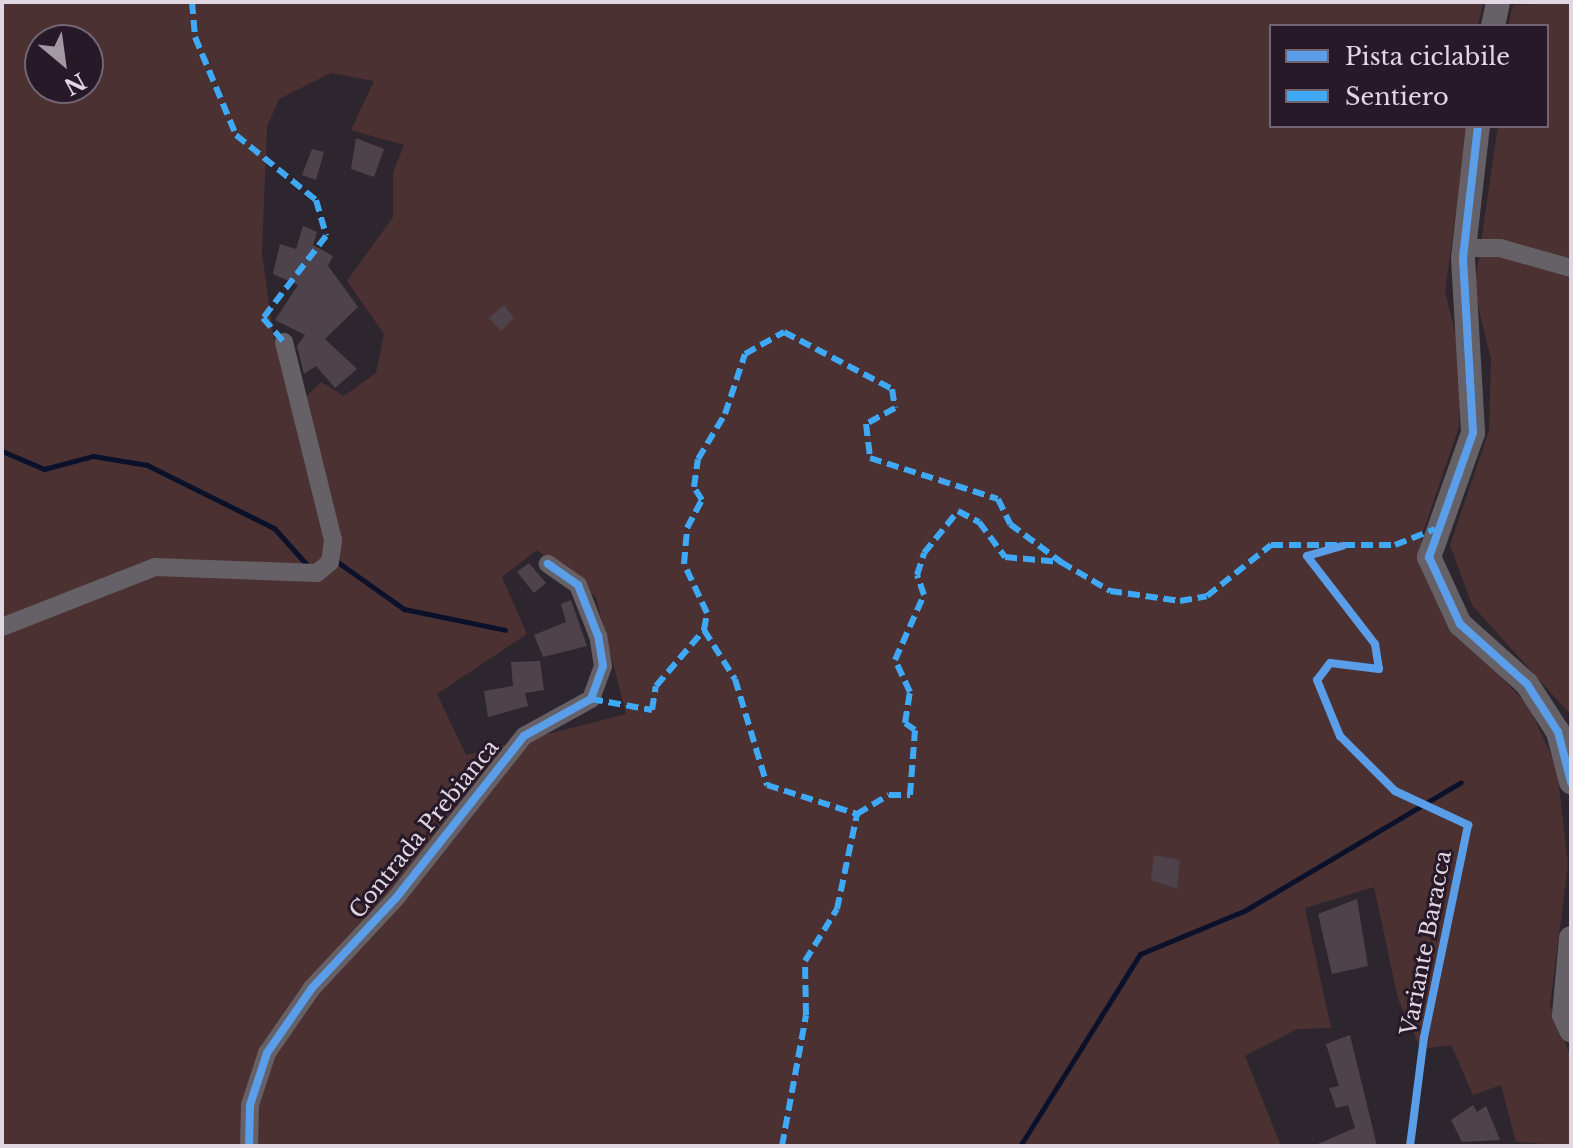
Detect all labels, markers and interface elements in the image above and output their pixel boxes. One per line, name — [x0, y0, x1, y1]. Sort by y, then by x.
north arrow — [24, 24, 104, 104]
legend — [1269, 24, 1549, 128]
text: Pista ciclabile — [1345, 42, 1510, 71]
text: N — [59, 67, 90, 101]
text: Sentiero — [1345, 82, 1449, 111]
street label: Contrada Prebianca — [344, 734, 504, 924]
street label: Variante Baracca — [1395, 848, 1457, 1038]

